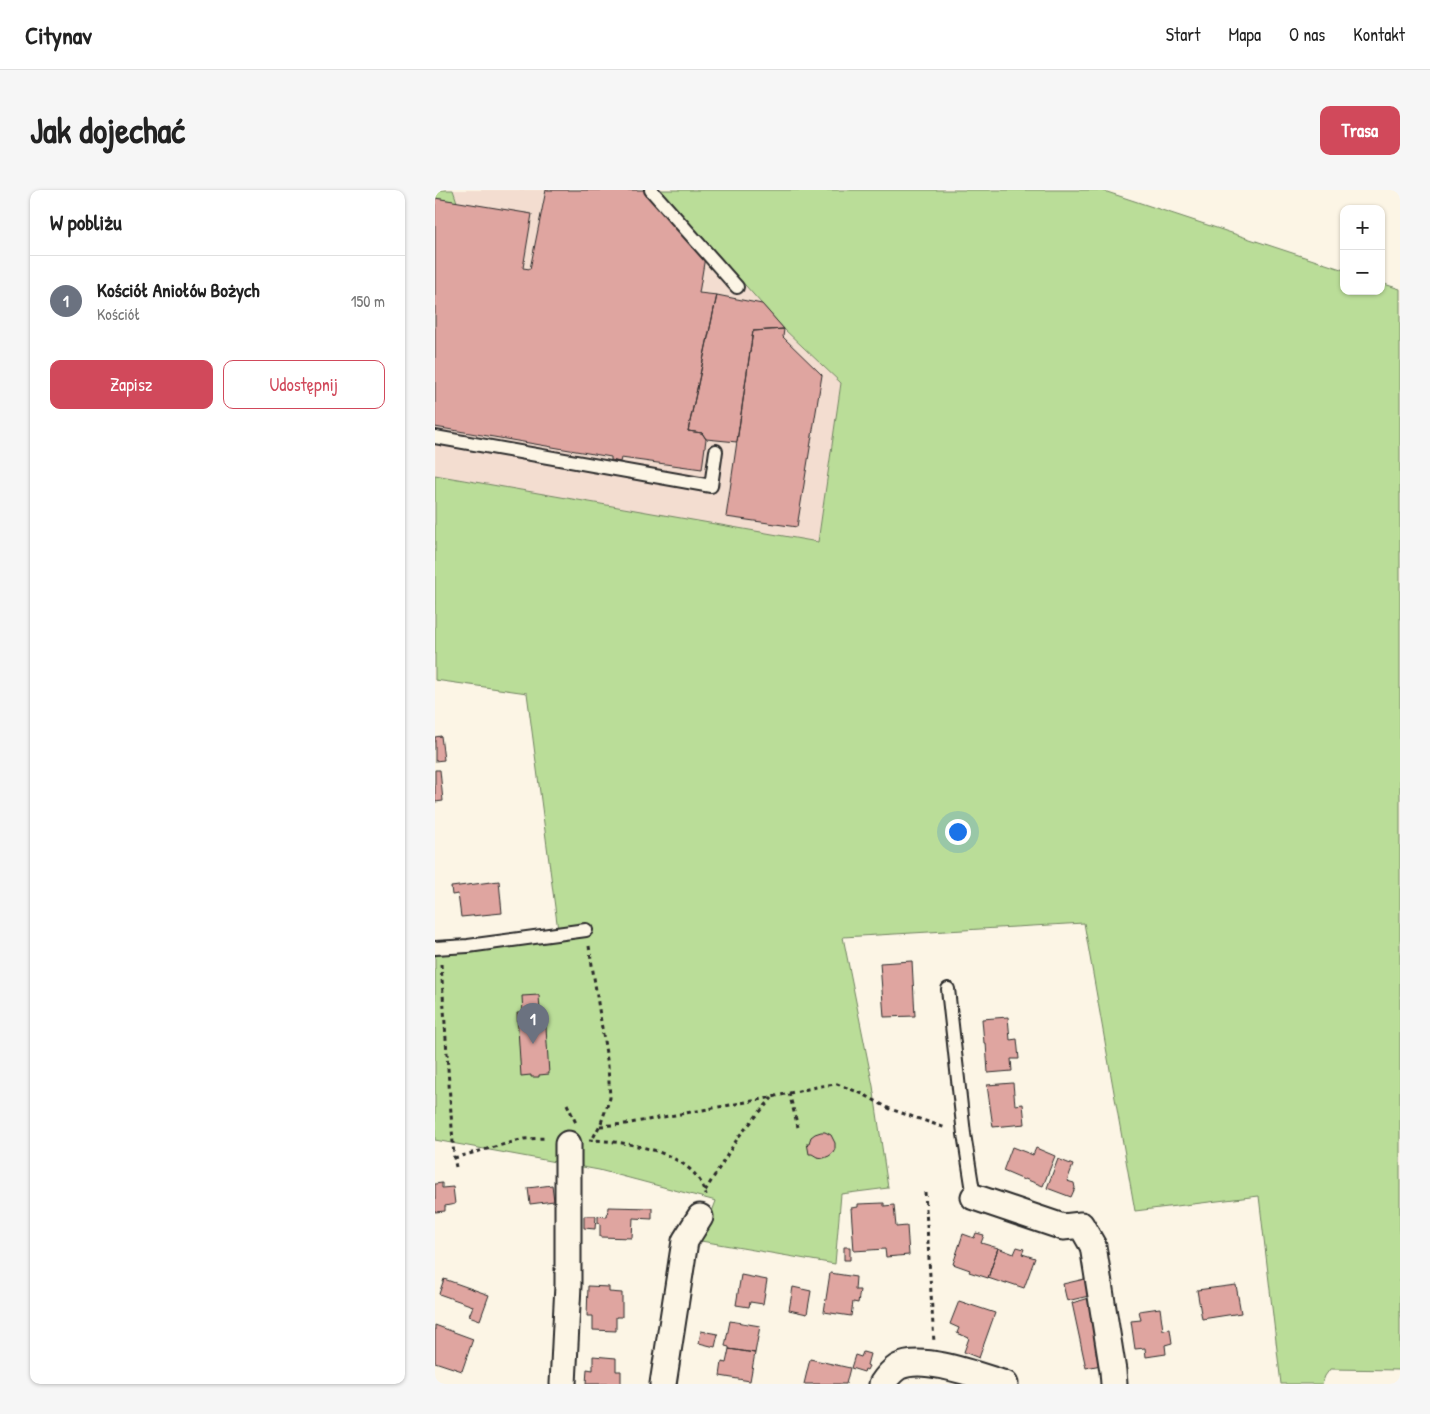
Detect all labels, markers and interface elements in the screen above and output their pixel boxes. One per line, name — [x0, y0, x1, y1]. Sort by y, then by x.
text: Citynav — [25, 19, 92, 51]
text: Start — [1166, 22, 1200, 47]
text: Mapa — [1228, 22, 1261, 47]
text: O nas — [1289, 22, 1325, 47]
text: Kontakt — [1353, 22, 1405, 47]
button: Trasa — [1320, 106, 1400, 155]
text: Jak dojechać — [30, 107, 185, 154]
map controls — [1340, 205, 1385, 295]
button: + — [1340, 205, 1385, 250]
text: W pobliżu — [50, 208, 122, 237]
button: − — [1340, 250, 1385, 295]
text: Kościół Aniołów Bożych — [97, 277, 259, 303]
text: 1 — [63, 290, 69, 312]
text: 150 m — [351, 290, 385, 312]
text: Kościół — [97, 303, 140, 325]
button: Zapisz — [50, 360, 213, 409]
button: Udostępnij — [223, 360, 385, 409]
your location — [945, 819, 971, 845]
pin: 1 — [517, 1003, 549, 1044]

